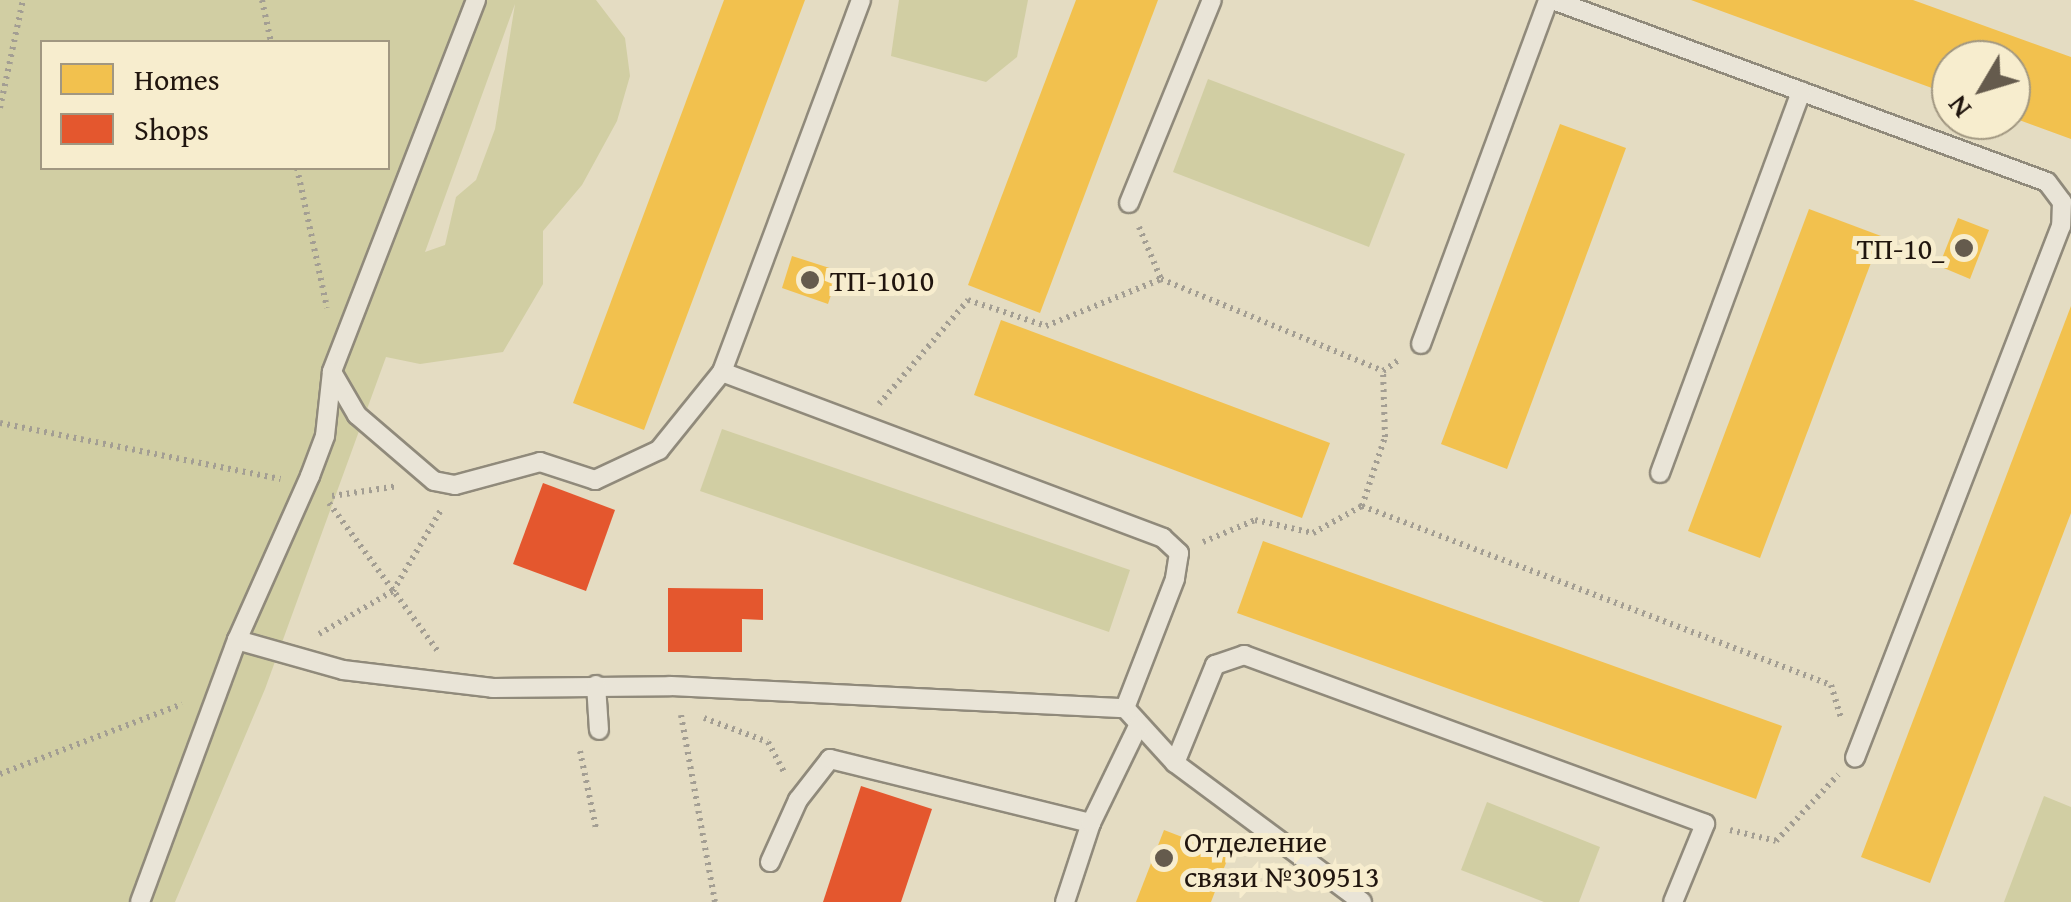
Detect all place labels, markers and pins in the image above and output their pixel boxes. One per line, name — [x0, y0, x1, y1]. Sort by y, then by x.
place label: ТП-10_ — [1857, 230, 1944, 266]
marker: ТП-10_ — [1953, 237, 1975, 259]
place label: ТП-1010 — [830, 262, 934, 298]
marker: ТП-1010 — [799, 269, 821, 291]
place label: Отделение связи №309513 — [1184, 823, 1380, 894]
marker: Отделение связи №309513 — [1153, 847, 1175, 869]

